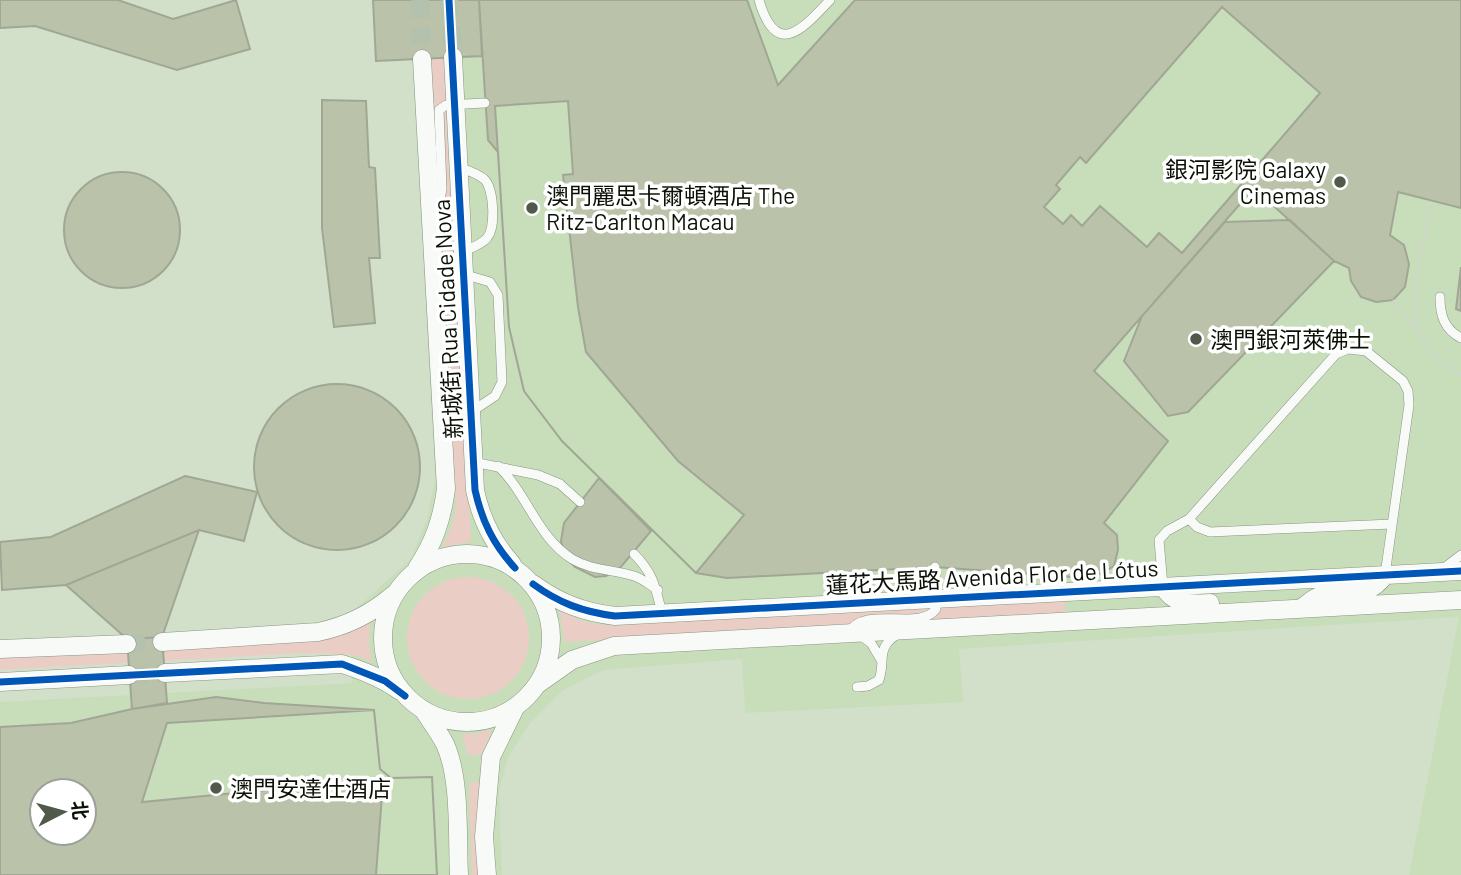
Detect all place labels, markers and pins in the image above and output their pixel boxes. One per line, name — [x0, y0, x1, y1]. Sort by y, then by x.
place label: 銀河影院 Galaxy Cinemas — [1165, 155, 1326, 209]
marker: 銀河影院 Galaxy Cinemas — [1332, 174, 1348, 190]
place label: 澳門麗思卡爾頓酒店 The Ritz-Carlton Macau — [546, 181, 795, 235]
marker: 澳門麗思卡爾頓酒店 The Ritz-Carlton Macau — [524, 200, 540, 216]
place label: 澳門銀河萊佛士 — [1210, 325, 1371, 353]
marker: 澳門銀河萊佛士 — [1188, 331, 1204, 347]
place label: 澳門安達仕酒店 — [230, 774, 391, 802]
marker: 澳門安達仕酒店 — [208, 780, 224, 796]

